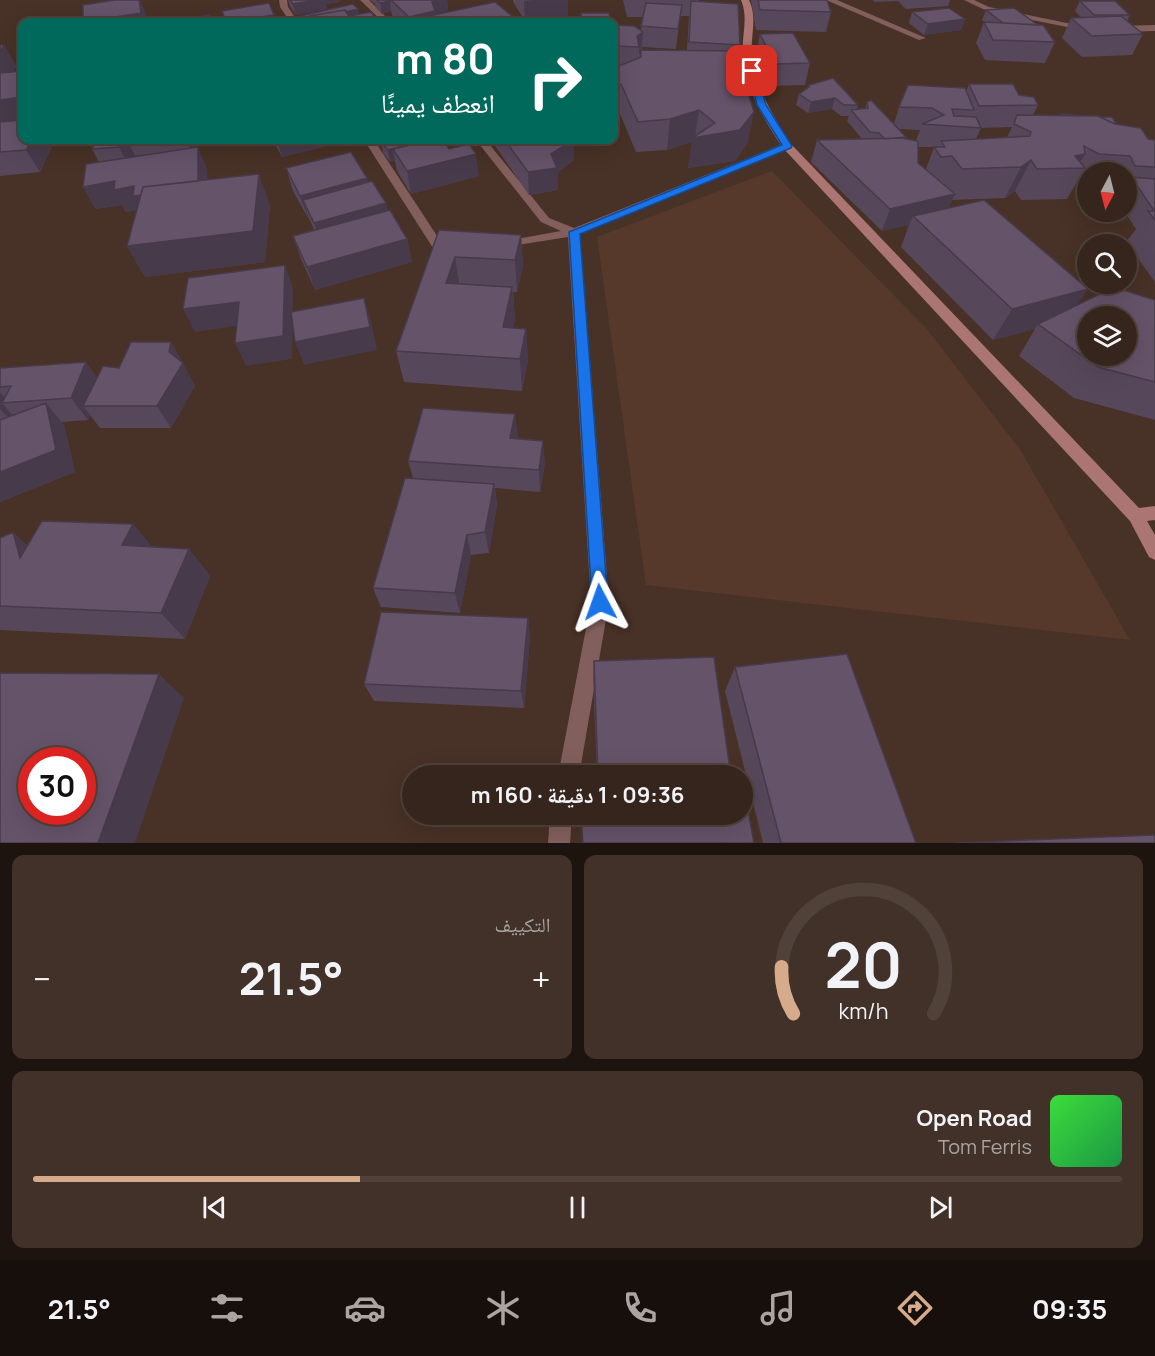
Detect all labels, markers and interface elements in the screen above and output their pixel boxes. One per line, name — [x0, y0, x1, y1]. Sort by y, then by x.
text: 80 m — [395, 29, 495, 87]
icon: right — [516, 42, 594, 120]
pin — [726, 45, 777, 96]
icon: arrive — [735, 54, 768, 87]
text: انعطف يمينًا — [381, 84, 495, 121]
north arrow — [1077, 162, 1137, 222]
map controls — [1077, 162, 1137, 366]
button: search — [1077, 234, 1137, 294]
button: layers — [1077, 306, 1137, 366]
position arrow — [568, 570, 632, 634]
speed limit sign: 30 — [18, 747, 96, 825]
text: 09:36 · 1 دقيقة · 160 m — [471, 780, 684, 810]
text: التكييف — [494, 911, 551, 938]
text: 20 — [824, 921, 902, 1007]
text: 21.5° — [239, 947, 344, 1009]
text: − — [33, 956, 51, 1001]
text: + — [531, 956, 550, 1001]
text: km/h — [838, 996, 888, 1025]
text: Open Road — [917, 1103, 1032, 1133]
text: Tom Ferris — [938, 1133, 1032, 1160]
icon: previous — [198, 1191, 231, 1224]
icon: pause — [561, 1191, 594, 1224]
icon: next — [924, 1191, 957, 1224]
icon: filters — [206, 1287, 248, 1329]
icon: car — [344, 1287, 386, 1329]
icon: climate — [482, 1287, 524, 1329]
icon: phone — [619, 1287, 661, 1329]
icon: music — [757, 1287, 799, 1329]
icon: directions — [894, 1287, 936, 1329]
text: 21.5° — [48, 1290, 111, 1327]
text: 09:35 — [1032, 1290, 1107, 1327]

